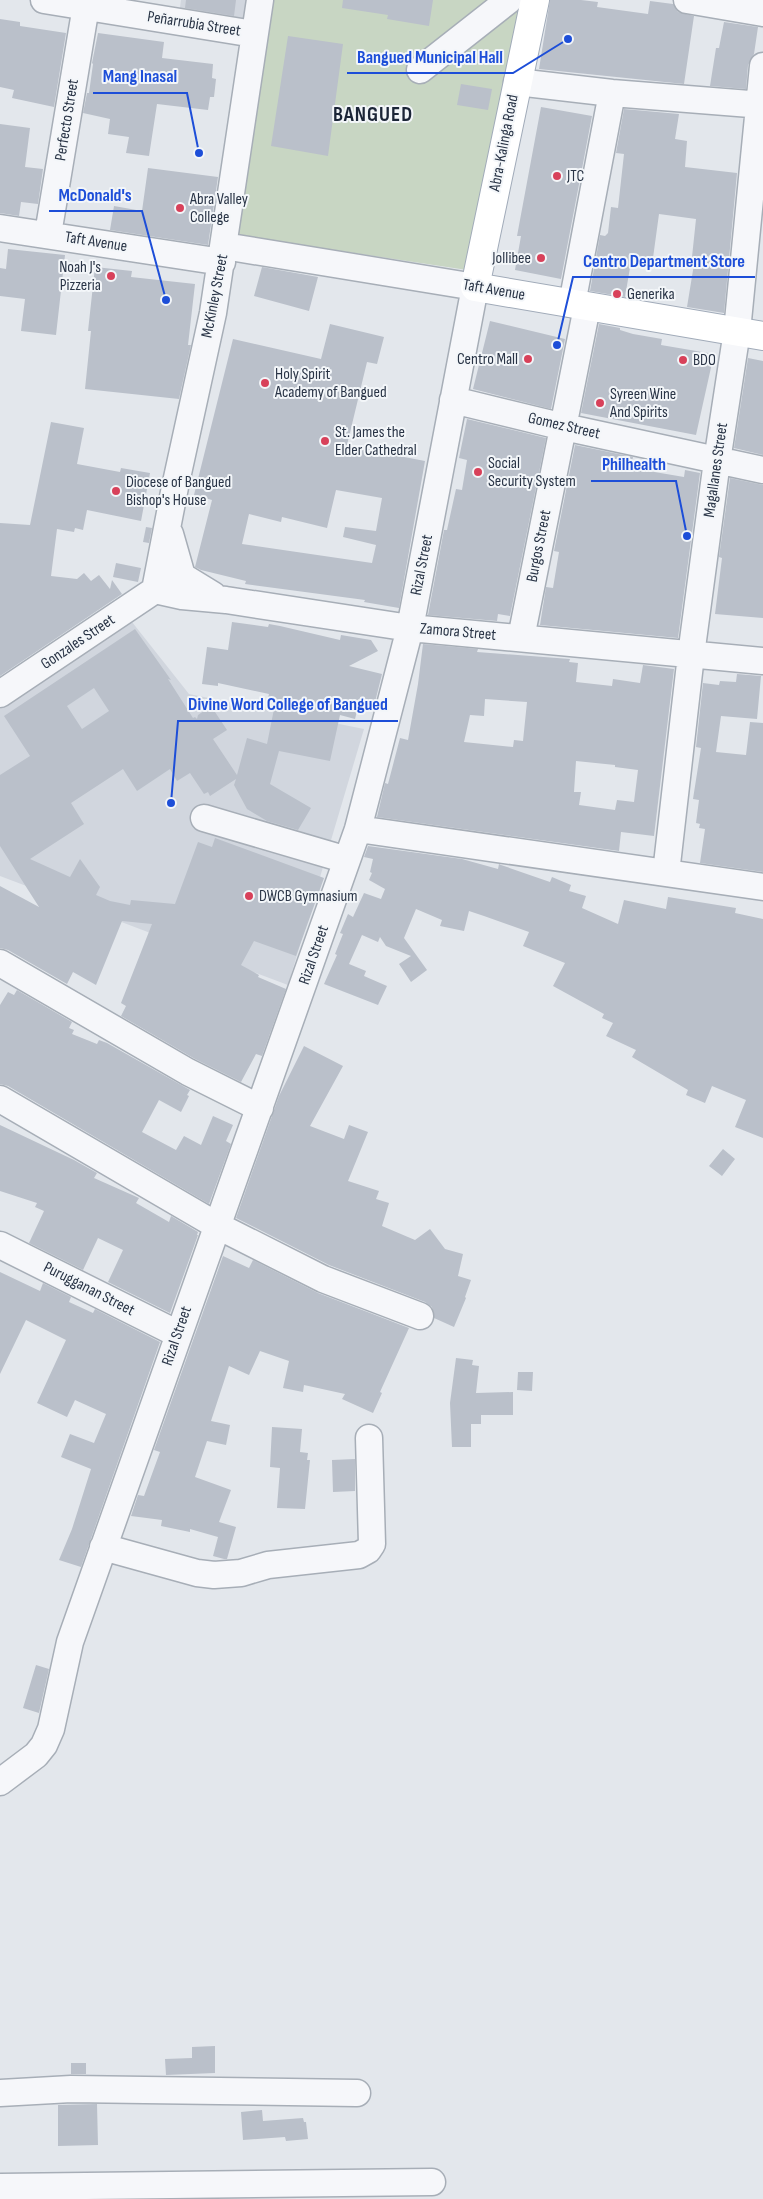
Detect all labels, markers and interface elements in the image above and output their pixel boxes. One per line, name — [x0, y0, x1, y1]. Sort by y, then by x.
street label: Peñarrubia Street — [146, 7, 242, 41]
callout: Bangued Municipal Hall — [347, 40, 513, 73]
text: Bangued Municipal Hall — [357, 47, 503, 68]
callout: Mang Inasal — [93, 60, 187, 93]
text: Mang Inasal — [103, 66, 177, 87]
street label: Perfecto Street — [51, 78, 83, 162]
street label: Abra-Kalinga Road — [485, 93, 523, 194]
district label: BANGUED — [333, 102, 413, 127]
place label: JTC — [566, 167, 585, 186]
marker: JTC — [551, 170, 563, 182]
callout: McDonald's — [49, 178, 142, 211]
text: McDonald's — [58, 185, 132, 206]
place label: Abra Valley College — [189, 190, 248, 227]
marker: Abra Valley College — [174, 202, 186, 214]
street label: Taft Avenue — [64, 228, 128, 256]
callout: Centro Department Store — [573, 244, 755, 277]
place label: Jollibee — [491, 249, 531, 268]
text: Centro Department Store — [583, 251, 745, 272]
street label: McKinley Street — [198, 252, 232, 339]
marker: Jollibee — [535, 252, 547, 264]
place label: Noah J's Pizzeria — [59, 258, 101, 295]
marker: Noah J's Pizzeria — [105, 270, 117, 282]
street label: Taft Avenue — [461, 275, 527, 305]
place label: Generika — [627, 285, 675, 304]
marker: Generika — [611, 288, 623, 300]
place label: Centro Mall — [457, 350, 518, 369]
place label: BDO — [693, 351, 716, 370]
marker: Centro Mall — [522, 353, 534, 365]
marker: BDO — [677, 354, 689, 366]
place label: Holy Spirit Academy of Bangued — [274, 365, 387, 402]
marker: Holy Spirit Academy of Bangued — [259, 377, 271, 389]
place label: Syreen Wine And Spirits — [609, 385, 676, 422]
marker: Syreen Wine And Spirits — [594, 397, 606, 409]
street label: Gomez Street — [526, 408, 602, 444]
street label: Magallanes Street — [700, 421, 732, 519]
place label: St. James the Elder Cathedral — [335, 423, 417, 460]
marker: St. James the Elder Cathedral — [319, 435, 331, 447]
callout: Philhealth — [591, 448, 676, 481]
place label: Social Security System — [488, 454, 576, 491]
text: Philhealth — [602, 454, 666, 475]
marker: Social Security System — [472, 466, 484, 478]
place label: Diocese of Bangued Bishop's House — [126, 473, 231, 510]
marker: Diocese of Bangued Bishop's House — [110, 485, 122, 497]
street label: Burgos Street — [523, 508, 555, 584]
street label: Rizal Street — [407, 533, 437, 597]
street label: Gonzales Street — [38, 610, 119, 674]
street label: Zamora Street — [419, 619, 497, 645]
callout: Divine Word College of Bangued — [178, 688, 398, 721]
text: Divine Word College of Bangued — [188, 694, 388, 715]
place label: DWCB Gymnasium — [259, 887, 357, 906]
marker: DWCB Gymnasium — [243, 890, 255, 902]
street label: Rizal Street — [295, 923, 333, 987]
street label: Purugganan Street — [40, 1258, 138, 1320]
street label: Rizal Street — [158, 1304, 196, 1368]

